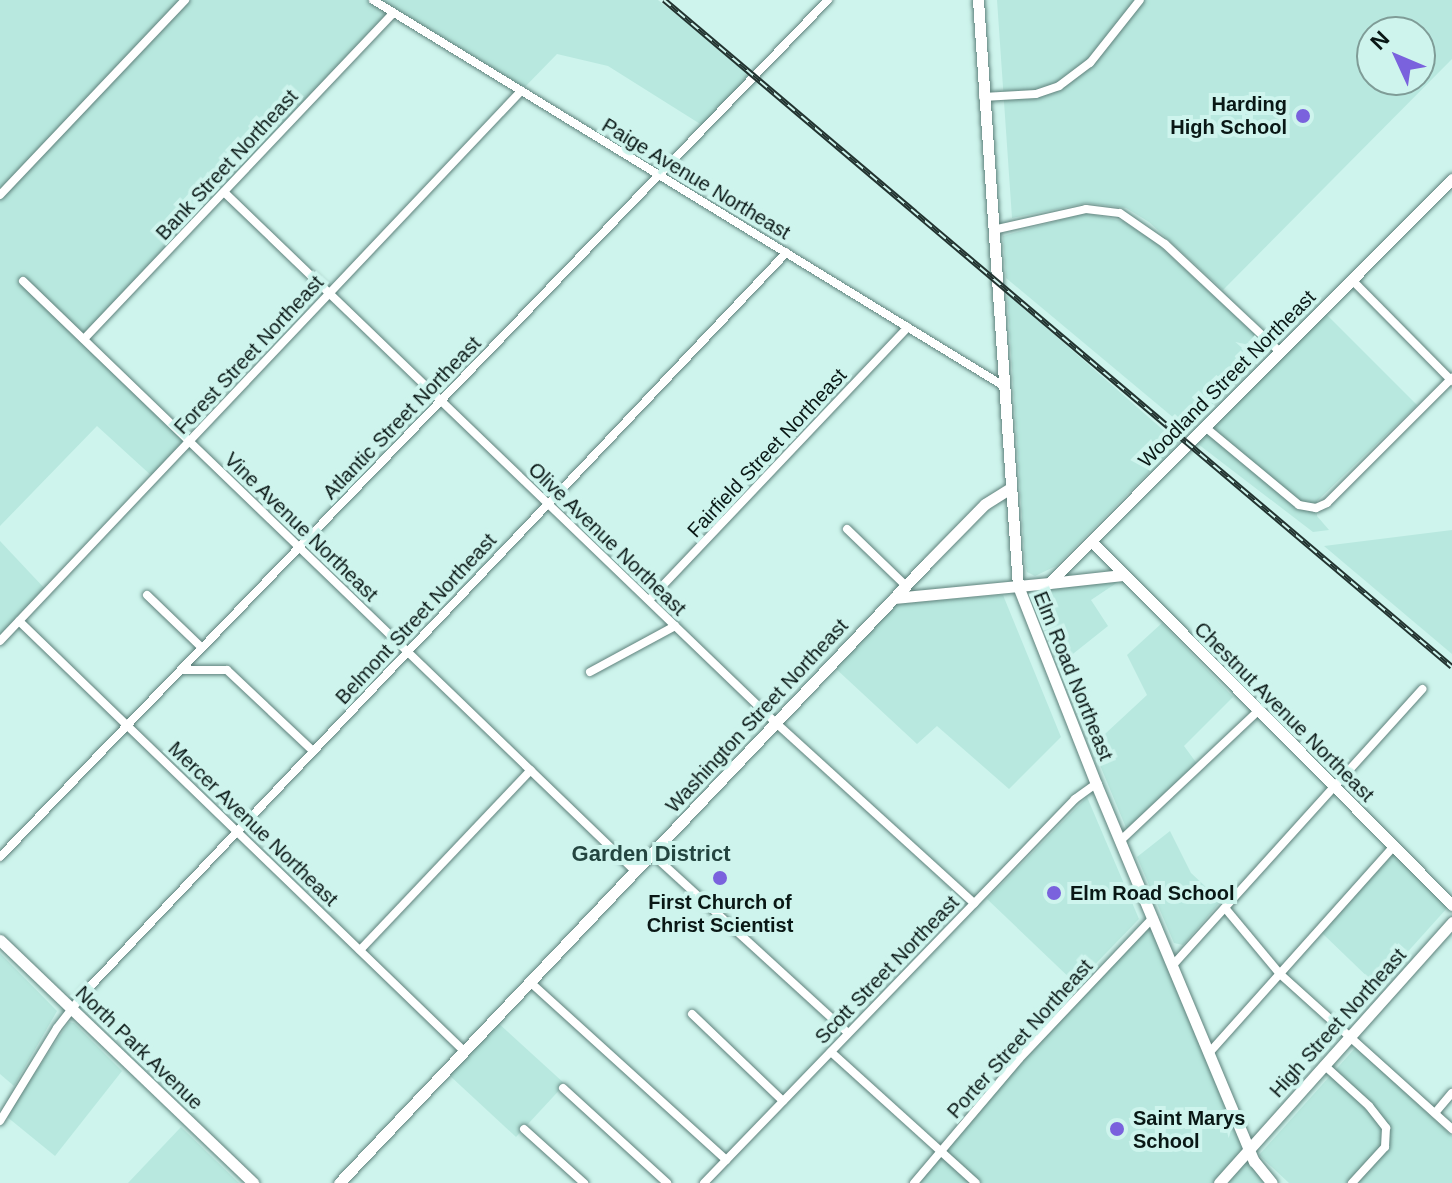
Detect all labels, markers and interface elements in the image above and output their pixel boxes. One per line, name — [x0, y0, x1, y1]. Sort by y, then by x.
north arrow — [1356, 16, 1436, 96]
text: N — [1365, 26, 1394, 55]
street label: Bank Street Northeast — [151, 85, 303, 245]
place label: Harding High School — [1170, 92, 1287, 139]
marker: Harding High School — [1294, 107, 1312, 125]
street label: Paige Avenue Northeast — [597, 113, 795, 245]
street label: Forest Street Northeast — [169, 271, 329, 439]
street label: Woodland Street Northeast — [1133, 285, 1321, 473]
street label: Atlantic Street Northeast — [318, 332, 486, 504]
street label: Fairfield Street Northeast — [682, 364, 852, 542]
street label: Vine Avenue Northeast — [219, 447, 383, 607]
street label: Olive Avenue Northeast — [523, 457, 691, 621]
street label: Belmont Street Northeast — [331, 529, 501, 709]
street label: Elm Road Northeast — [1028, 588, 1118, 764]
street label: Washington Street Northeast — [661, 614, 853, 818]
street label: Chestnut Avenue Northeast — [1189, 617, 1379, 807]
street label: Mercer Avenue Northeast — [163, 736, 343, 912]
district label: Garden District — [572, 841, 730, 867]
marker: First Church of Christ Scientist — [711, 869, 729, 887]
place label: Elm Road School — [1070, 881, 1234, 905]
marker: Elm Road School — [1045, 884, 1063, 902]
place label: First Church of Christ Scientist — [647, 890, 793, 937]
street label: Scott Street Northeast — [810, 891, 964, 1049]
street label: High Street Northeast — [1265, 944, 1411, 1102]
street label: Porter Street Northeast — [942, 955, 1098, 1123]
street label: North Park Avenue — [70, 981, 208, 1115]
place label: Saint Marys School — [1133, 1106, 1245, 1153]
marker: Saint Marys School — [1108, 1120, 1126, 1138]

